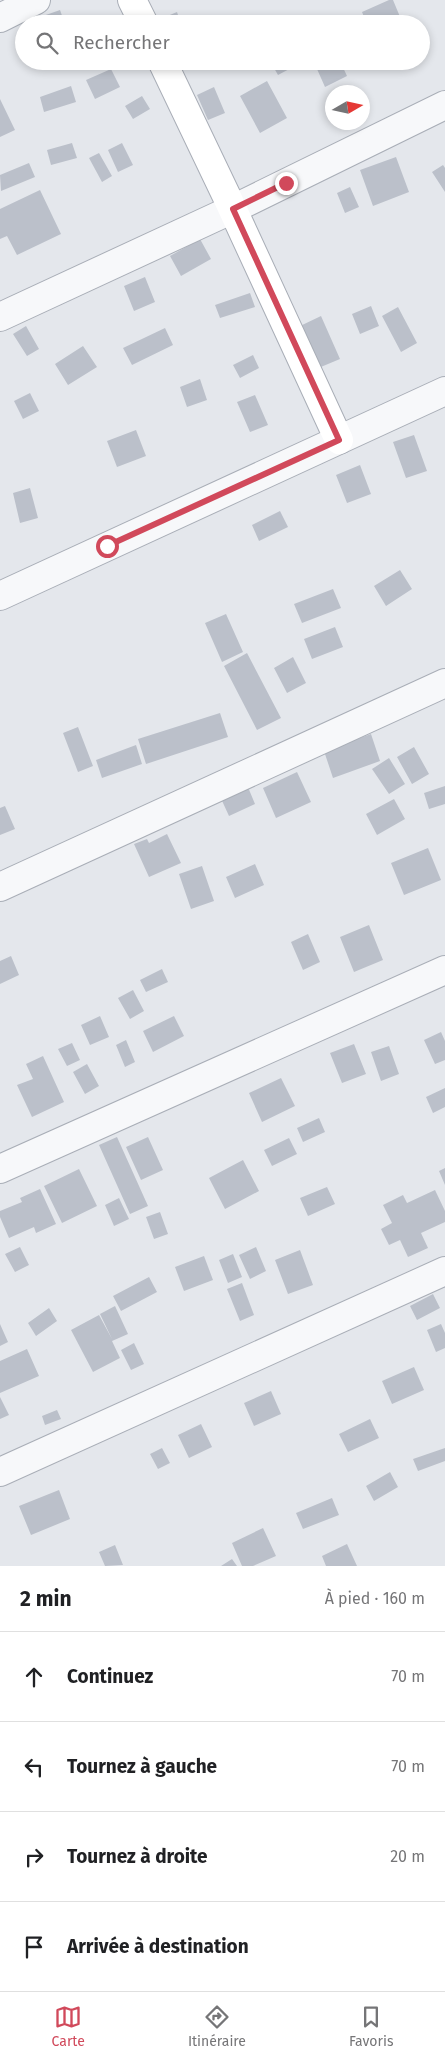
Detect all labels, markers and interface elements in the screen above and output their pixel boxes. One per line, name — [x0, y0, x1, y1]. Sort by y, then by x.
search box — [15, 15, 430, 70]
icon: search — [33, 29, 61, 57]
text: Rechercher — [73, 31, 170, 54]
north arrow — [325, 85, 370, 130]
route end — [275, 172, 298, 195]
route start — [96, 535, 119, 558]
text: 2 min — [20, 1586, 72, 1612]
text: À pied · 160 m — [325, 1589, 425, 1608]
icon: ahead — [20, 1663, 48, 1691]
text: Continuez — [67, 1665, 153, 1688]
text: 70 m — [391, 1667, 425, 1686]
icon: left — [20, 1753, 48, 1781]
text: Tournez à gauche — [67, 1755, 217, 1778]
text: 70 m — [391, 1757, 425, 1776]
icon: right — [20, 1843, 48, 1871]
text: Tournez à droite — [67, 1845, 208, 1868]
text: 20 m — [390, 1847, 425, 1866]
icon: arrive — [20, 1933, 48, 1961]
text: Arrivée à destination — [67, 1935, 249, 1958]
tab: Carte — [52, 2003, 85, 2050]
tab: Itinéraire — [188, 2003, 246, 2050]
tab: Favoris — [349, 2003, 393, 2050]

